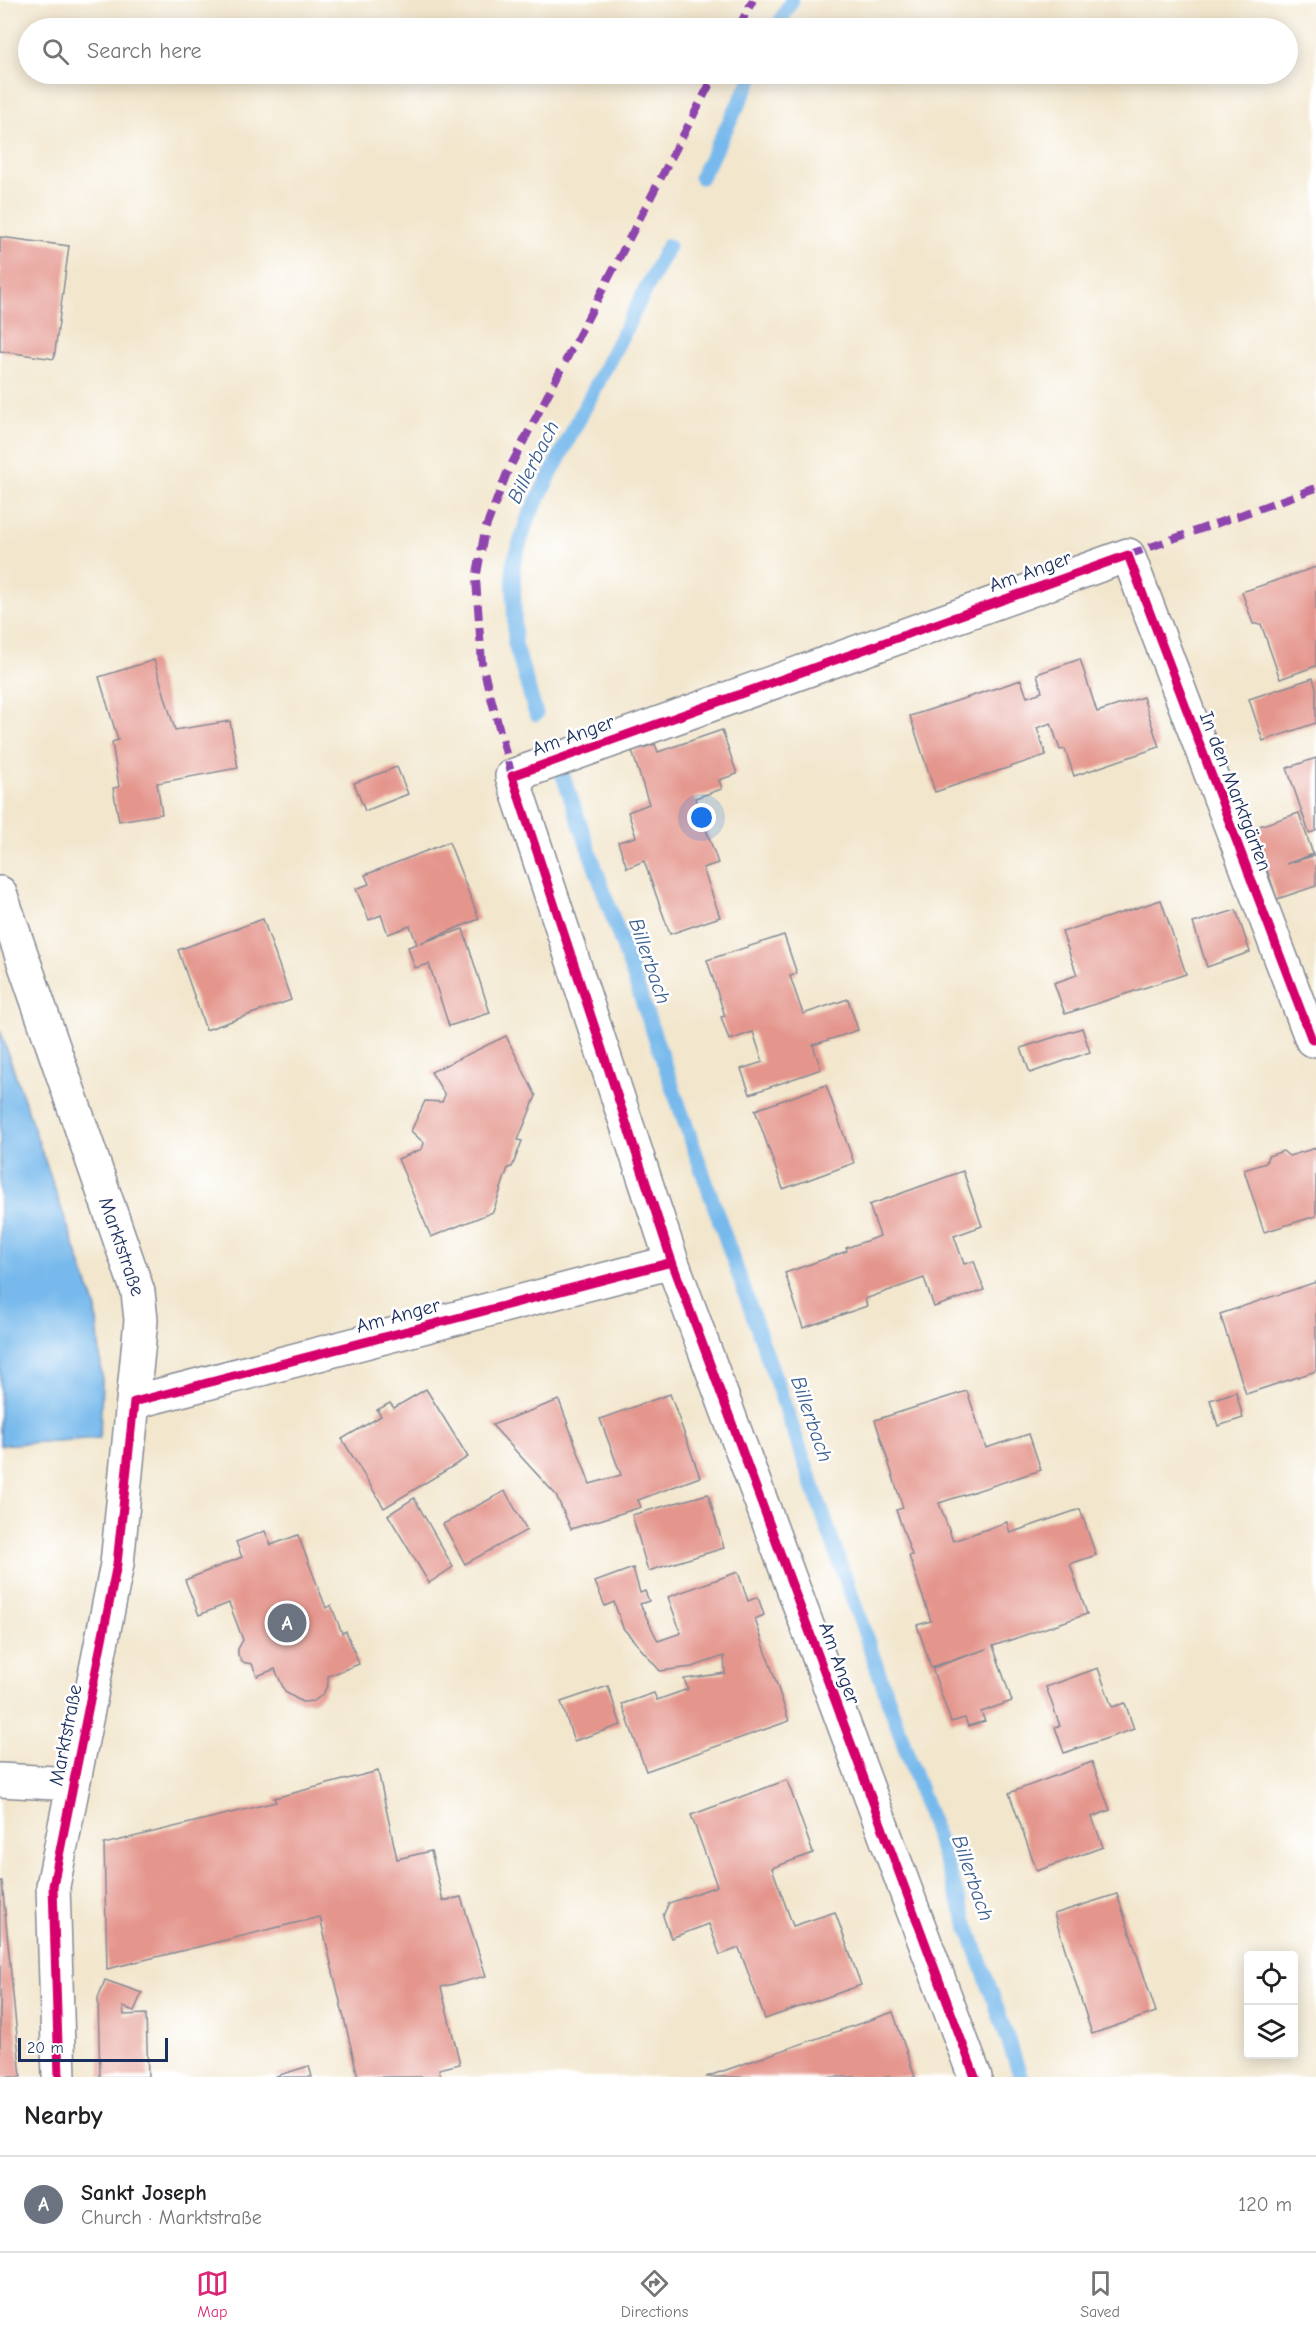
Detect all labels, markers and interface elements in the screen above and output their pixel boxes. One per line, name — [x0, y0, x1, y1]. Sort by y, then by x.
search box — [18, 18, 1298, 84]
icon: search — [39, 35, 72, 68]
text: Search here — [87, 38, 202, 64]
water label: Billerbach — [502, 417, 564, 507]
street label: Am Anger — [986, 546, 1075, 597]
street label: In den Marktgärten — [1195, 708, 1277, 874]
street label: Am Anger — [529, 710, 618, 761]
your location — [687, 803, 716, 832]
water label: Billerbach — [624, 915, 676, 1007]
street label: Marktstraße — [94, 1194, 149, 1299]
street label: Am Anger — [354, 1293, 443, 1338]
water label: Billerbach — [786, 1373, 838, 1465]
pin: A — [268, 1600, 306, 1646]
street label: Am Anger — [814, 1619, 865, 1708]
street label: Marktstraße — [44, 1682, 87, 1788]
water label: Billerbach — [947, 1832, 999, 1924]
map controls — [1244, 1951, 1298, 2059]
button: locate — [1244, 1951, 1298, 2005]
button: layers — [1244, 2005, 1298, 2059]
scale bar — [18, 2035, 168, 2062]
text: 20 m — [27, 2039, 64, 2057]
text: Nearby — [24, 2101, 103, 2131]
text: Sankt Joseph — [81, 2180, 207, 2206]
text: A — [38, 2193, 49, 2216]
text: 120 m — [1238, 2193, 1292, 2216]
text: Church · Marktstraße — [81, 2206, 262, 2229]
tab: Map — [196, 2267, 229, 2321]
tab: Directions — [621, 2267, 688, 2321]
tab: Saved — [1080, 2267, 1120, 2321]

